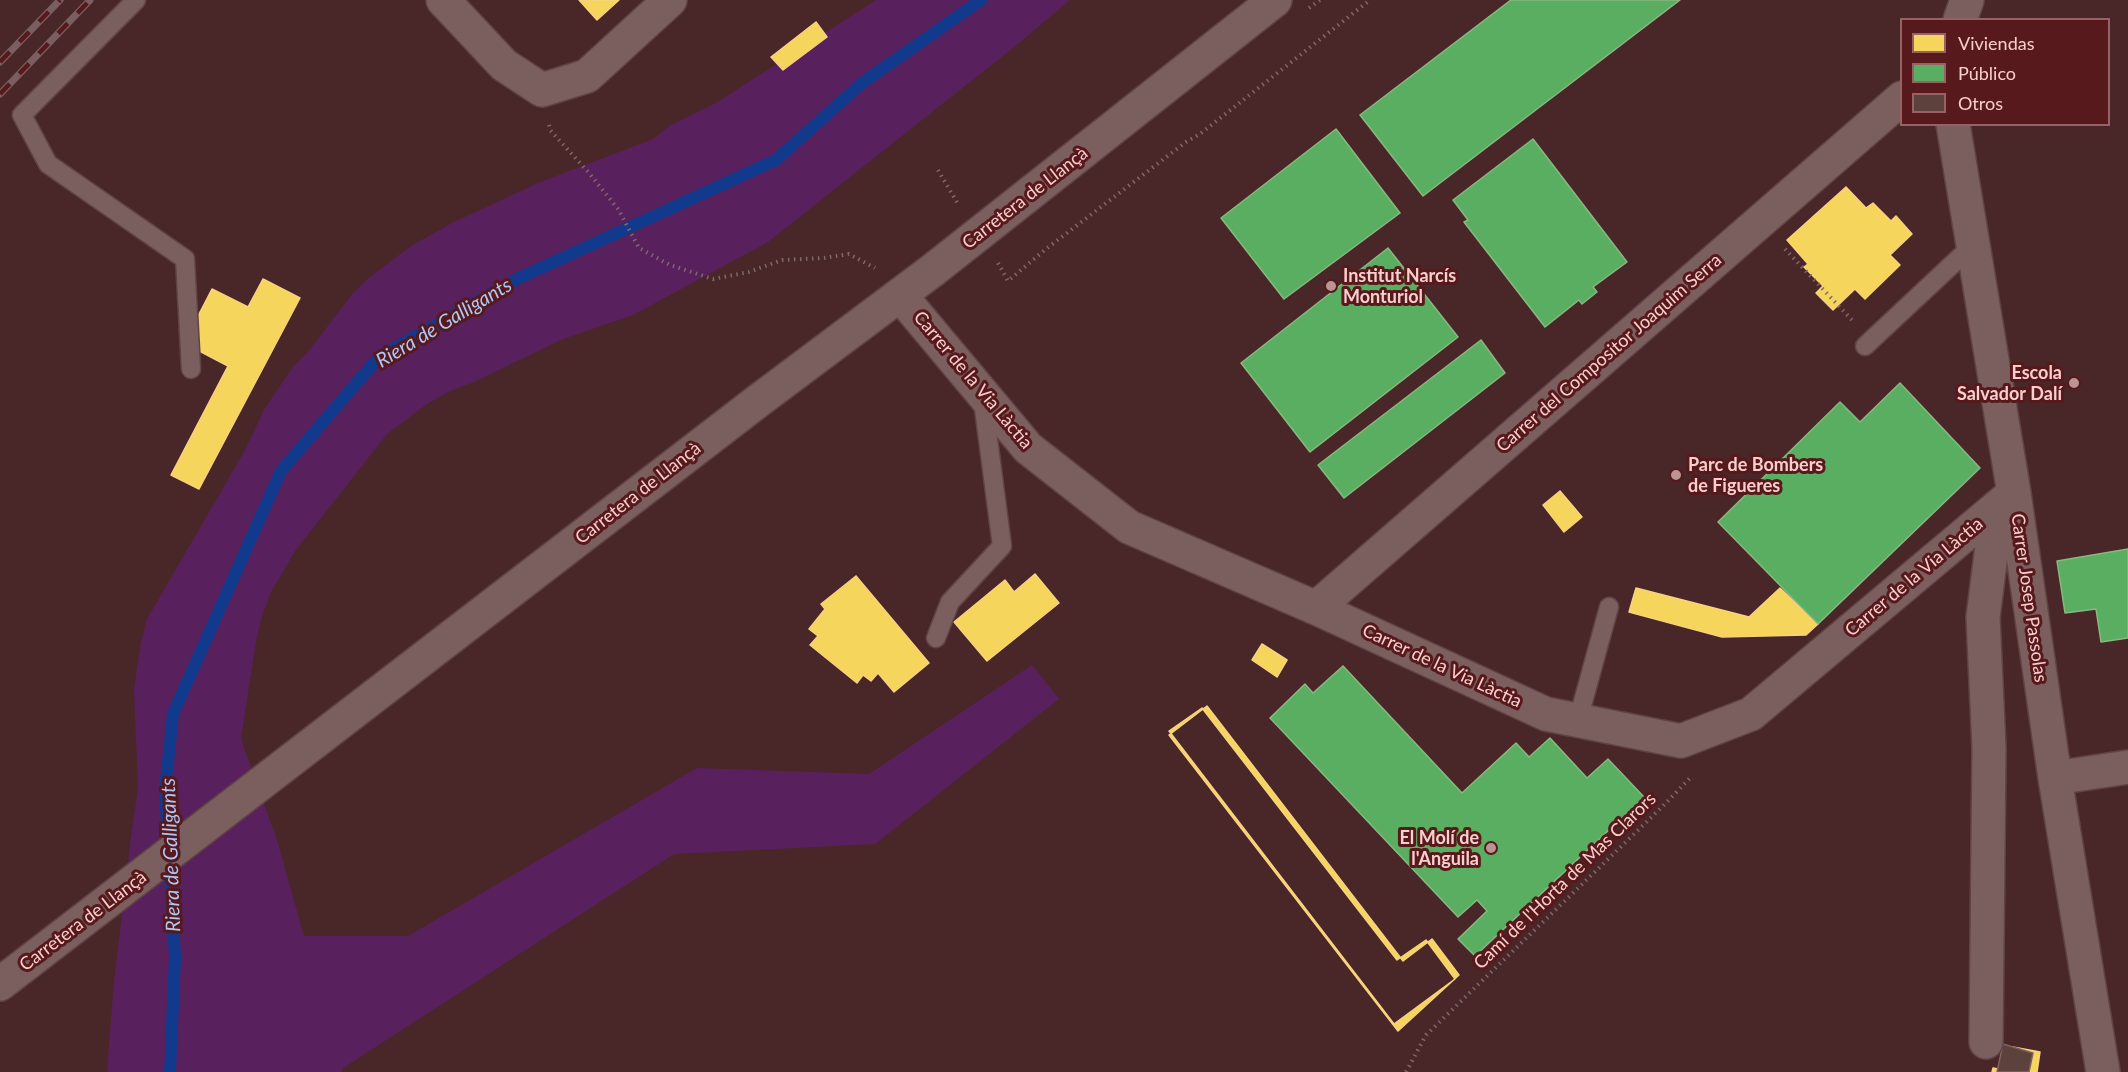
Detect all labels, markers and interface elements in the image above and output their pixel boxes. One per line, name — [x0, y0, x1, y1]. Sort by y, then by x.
legend — [1900, 18, 2110, 126]
text: Viviendas — [1958, 32, 2034, 54]
text: Público — [1958, 62, 2016, 84]
text: Otros — [1958, 92, 2003, 114]
street label: Carretera de Llançà — [958, 142, 1092, 254]
street label: Carrer del Compositor Joaquim Serra — [1492, 249, 1726, 457]
place label: Institut Narcís Monturiol — [1343, 265, 1456, 308]
water label: Riera de Galligants — [372, 273, 516, 373]
marker: Institut Narcís Monturiol — [1324, 279, 1338, 293]
street label: Carrer de la Via Làctia — [909, 307, 1037, 453]
place label: Escola Salvador Dalí — [1957, 362, 2062, 404]
marker: Escola Salvador Dalí — [2067, 376, 2081, 390]
street label: Carretera de Llançà — [571, 437, 705, 549]
place label: Parc de Bombers de Figueres — [1688, 454, 1823, 496]
marker: Parc de Bombers de Figueres — [1669, 468, 1683, 482]
street label: Carrer Josep Passolas — [2006, 512, 2052, 684]
street label: Carrer de la Via Làctia — [1841, 513, 1987, 641]
street label: Carrer de la Via Làctia — [1359, 620, 1525, 712]
water label: Riera de Galligants — [156, 778, 186, 932]
street label: Camí de l'Horta de Mas Clarors — [1469, 788, 1661, 974]
place label: El Molí de l'Anguila — [1400, 827, 1479, 870]
marker: El Molí de l'Anguila — [1484, 841, 1498, 855]
street label: Carretera de Llançà — [15, 866, 151, 976]

